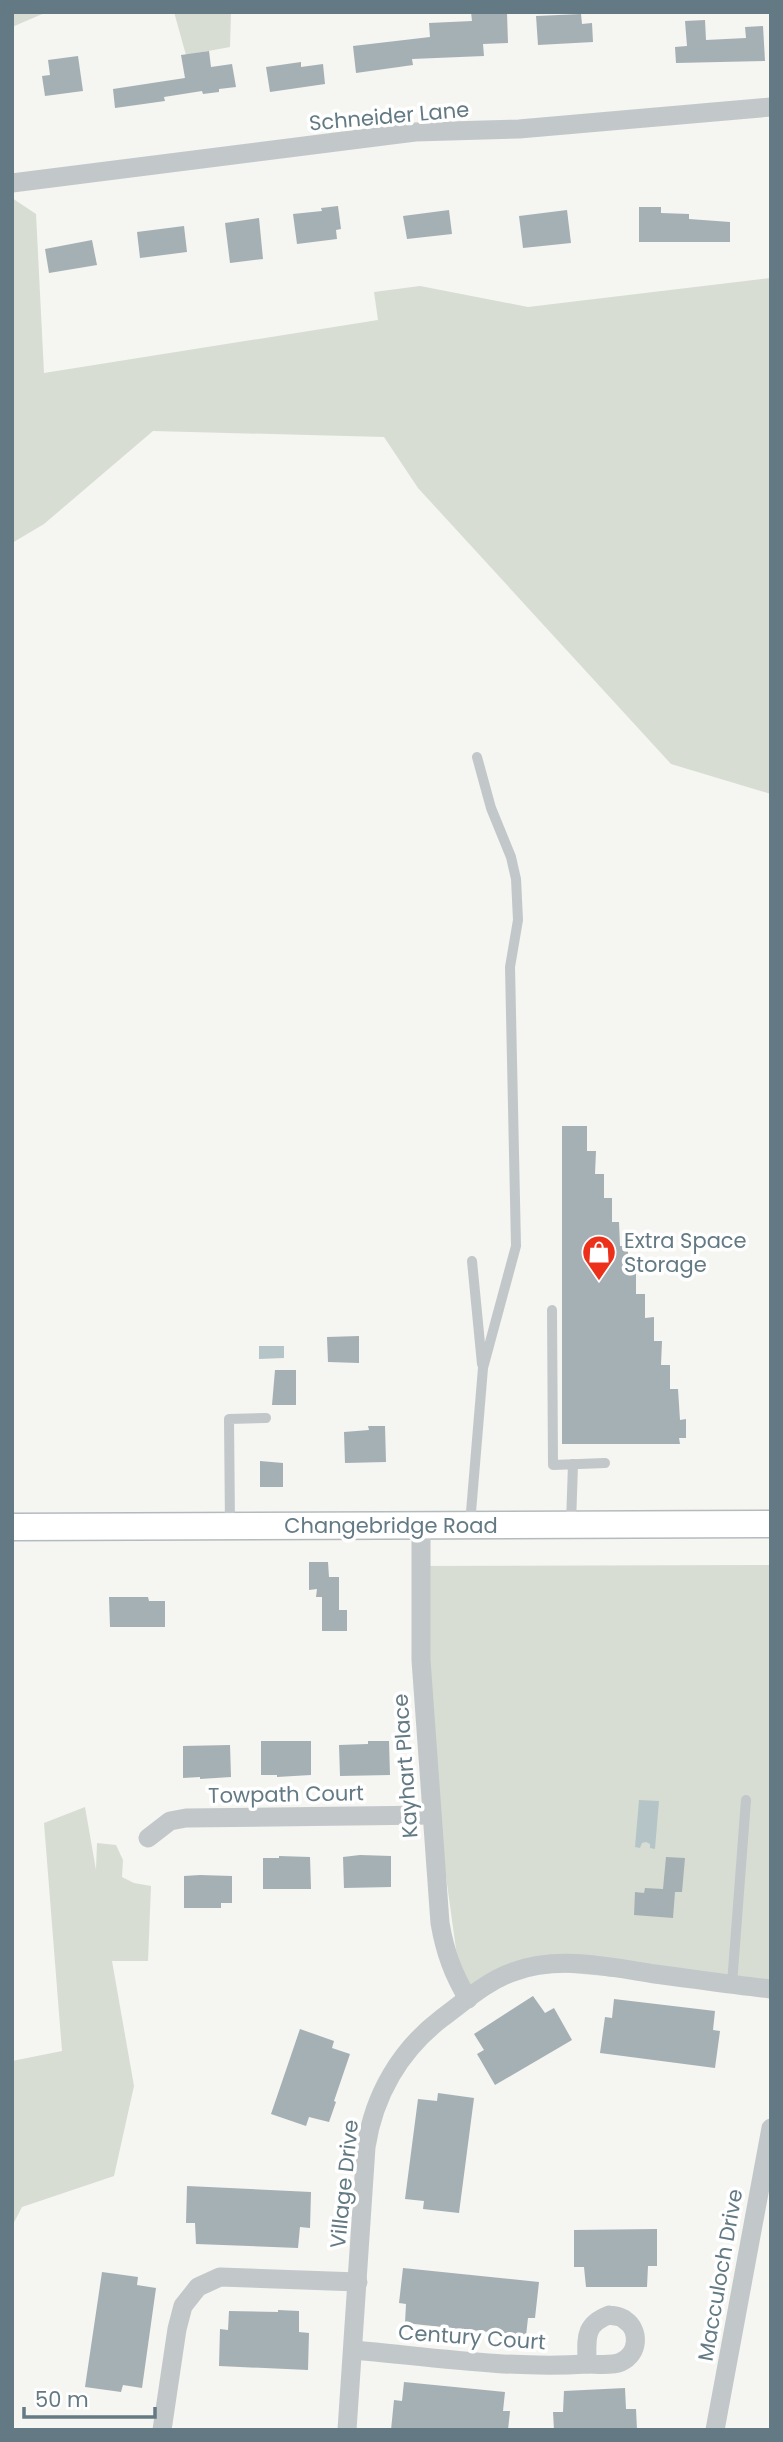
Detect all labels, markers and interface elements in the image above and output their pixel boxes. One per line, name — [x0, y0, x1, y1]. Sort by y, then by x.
street label: Schneider Lane — [308, 95, 470, 137]
place label: Extra Space Storage — [624, 1226, 747, 1279]
shop icon: Extra Space Storage — [580, 1233, 618, 1282]
street label: Changebridge Road — [284, 1511, 498, 1540]
street label: Kayhart Place — [385, 1693, 425, 1839]
street label: Towpath Court — [208, 1778, 364, 1810]
street label: Village Drive — [323, 2118, 365, 2250]
street label: Macculoch Drive — [691, 2187, 749, 2363]
street label: Century Court — [397, 2317, 547, 2357]
scale bar — [24, 2376, 156, 2420]
text: 50 m — [35, 2385, 89, 2414]

